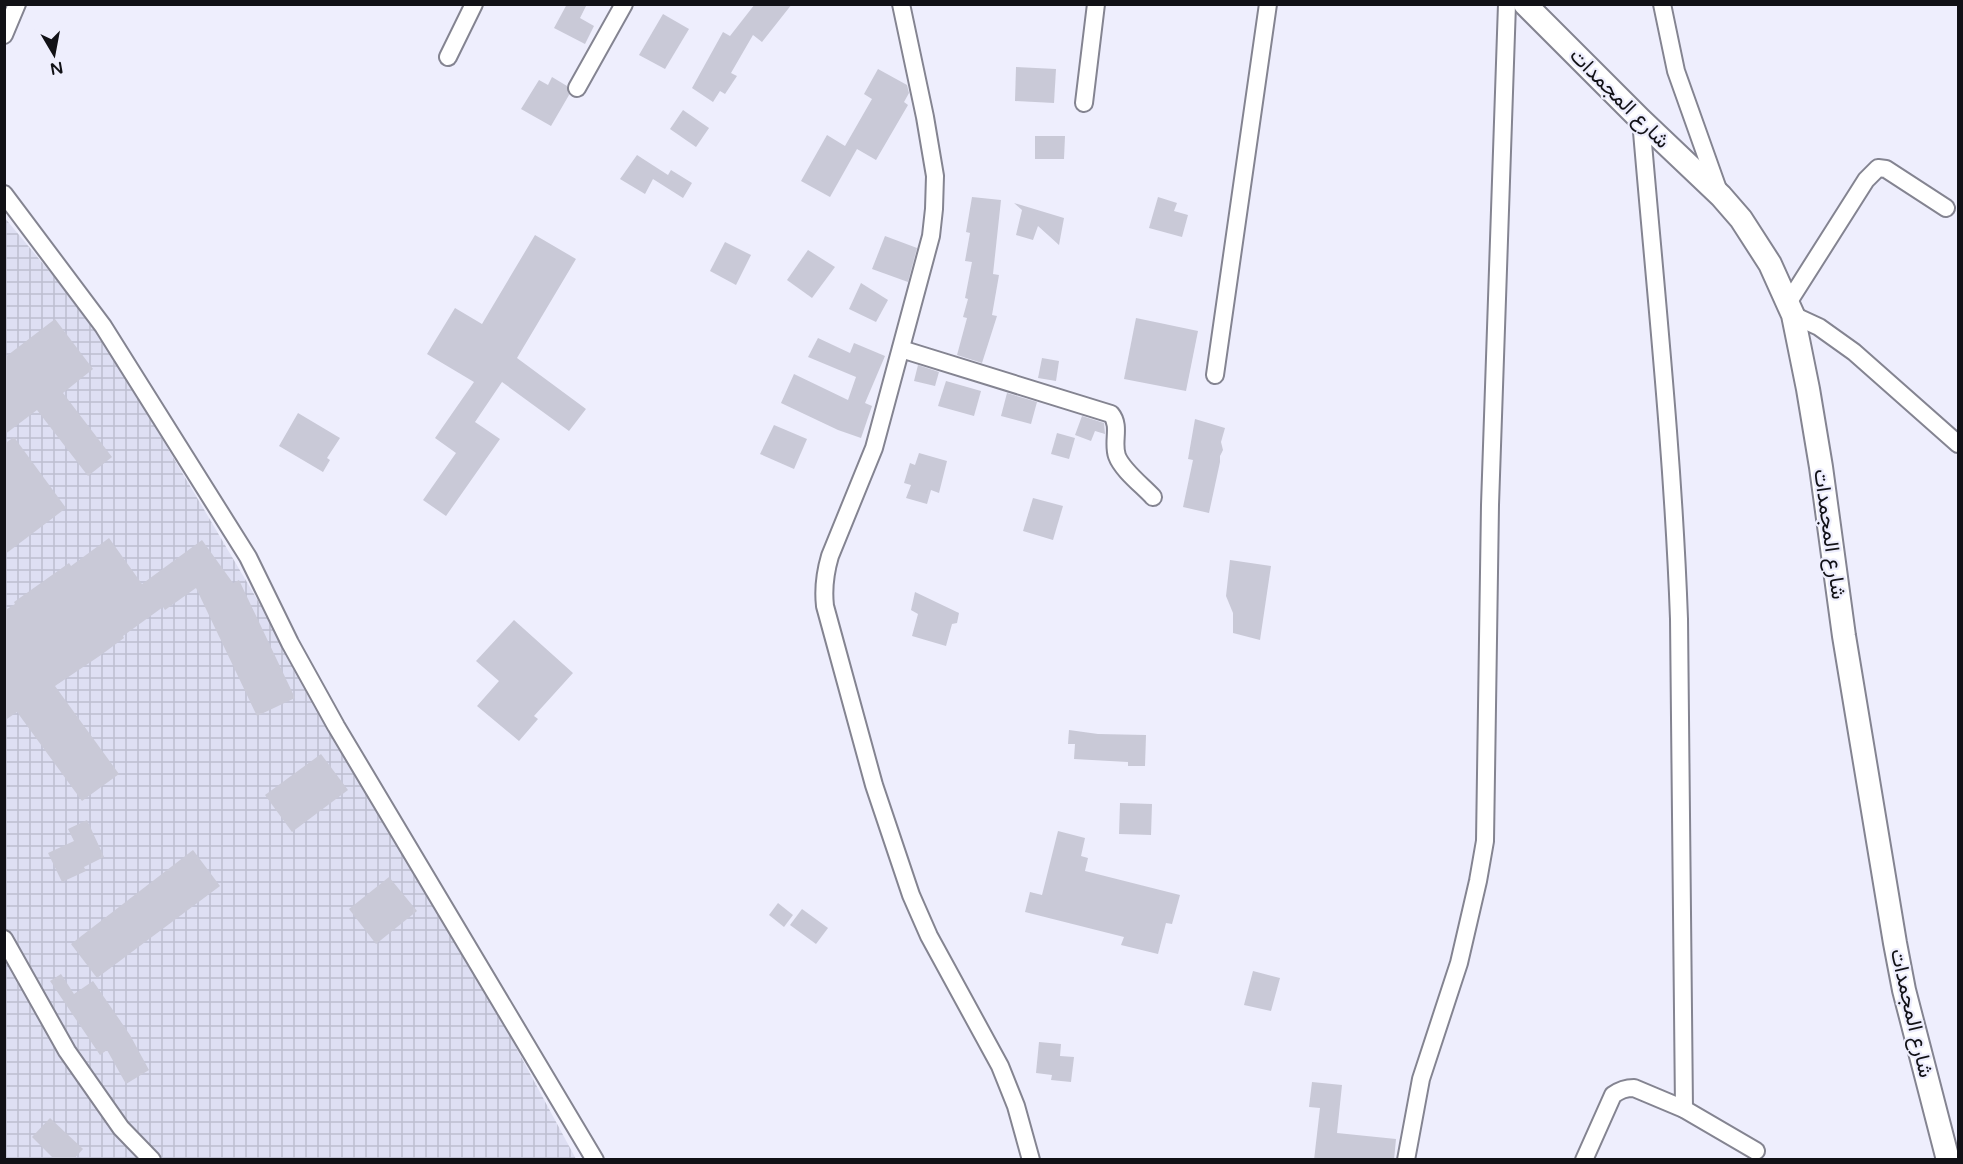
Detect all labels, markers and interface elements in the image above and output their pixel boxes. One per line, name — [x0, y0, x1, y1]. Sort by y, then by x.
north arrow — [24, 24, 84, 84]
street label: شارع المجمدات — [1564, 43, 1675, 154]
text: N — [48, 57, 64, 79]
street label: شارع المجمدات — [1807, 467, 1851, 601]
street label: شارع المجمدات — [1884, 946, 1938, 1080]

